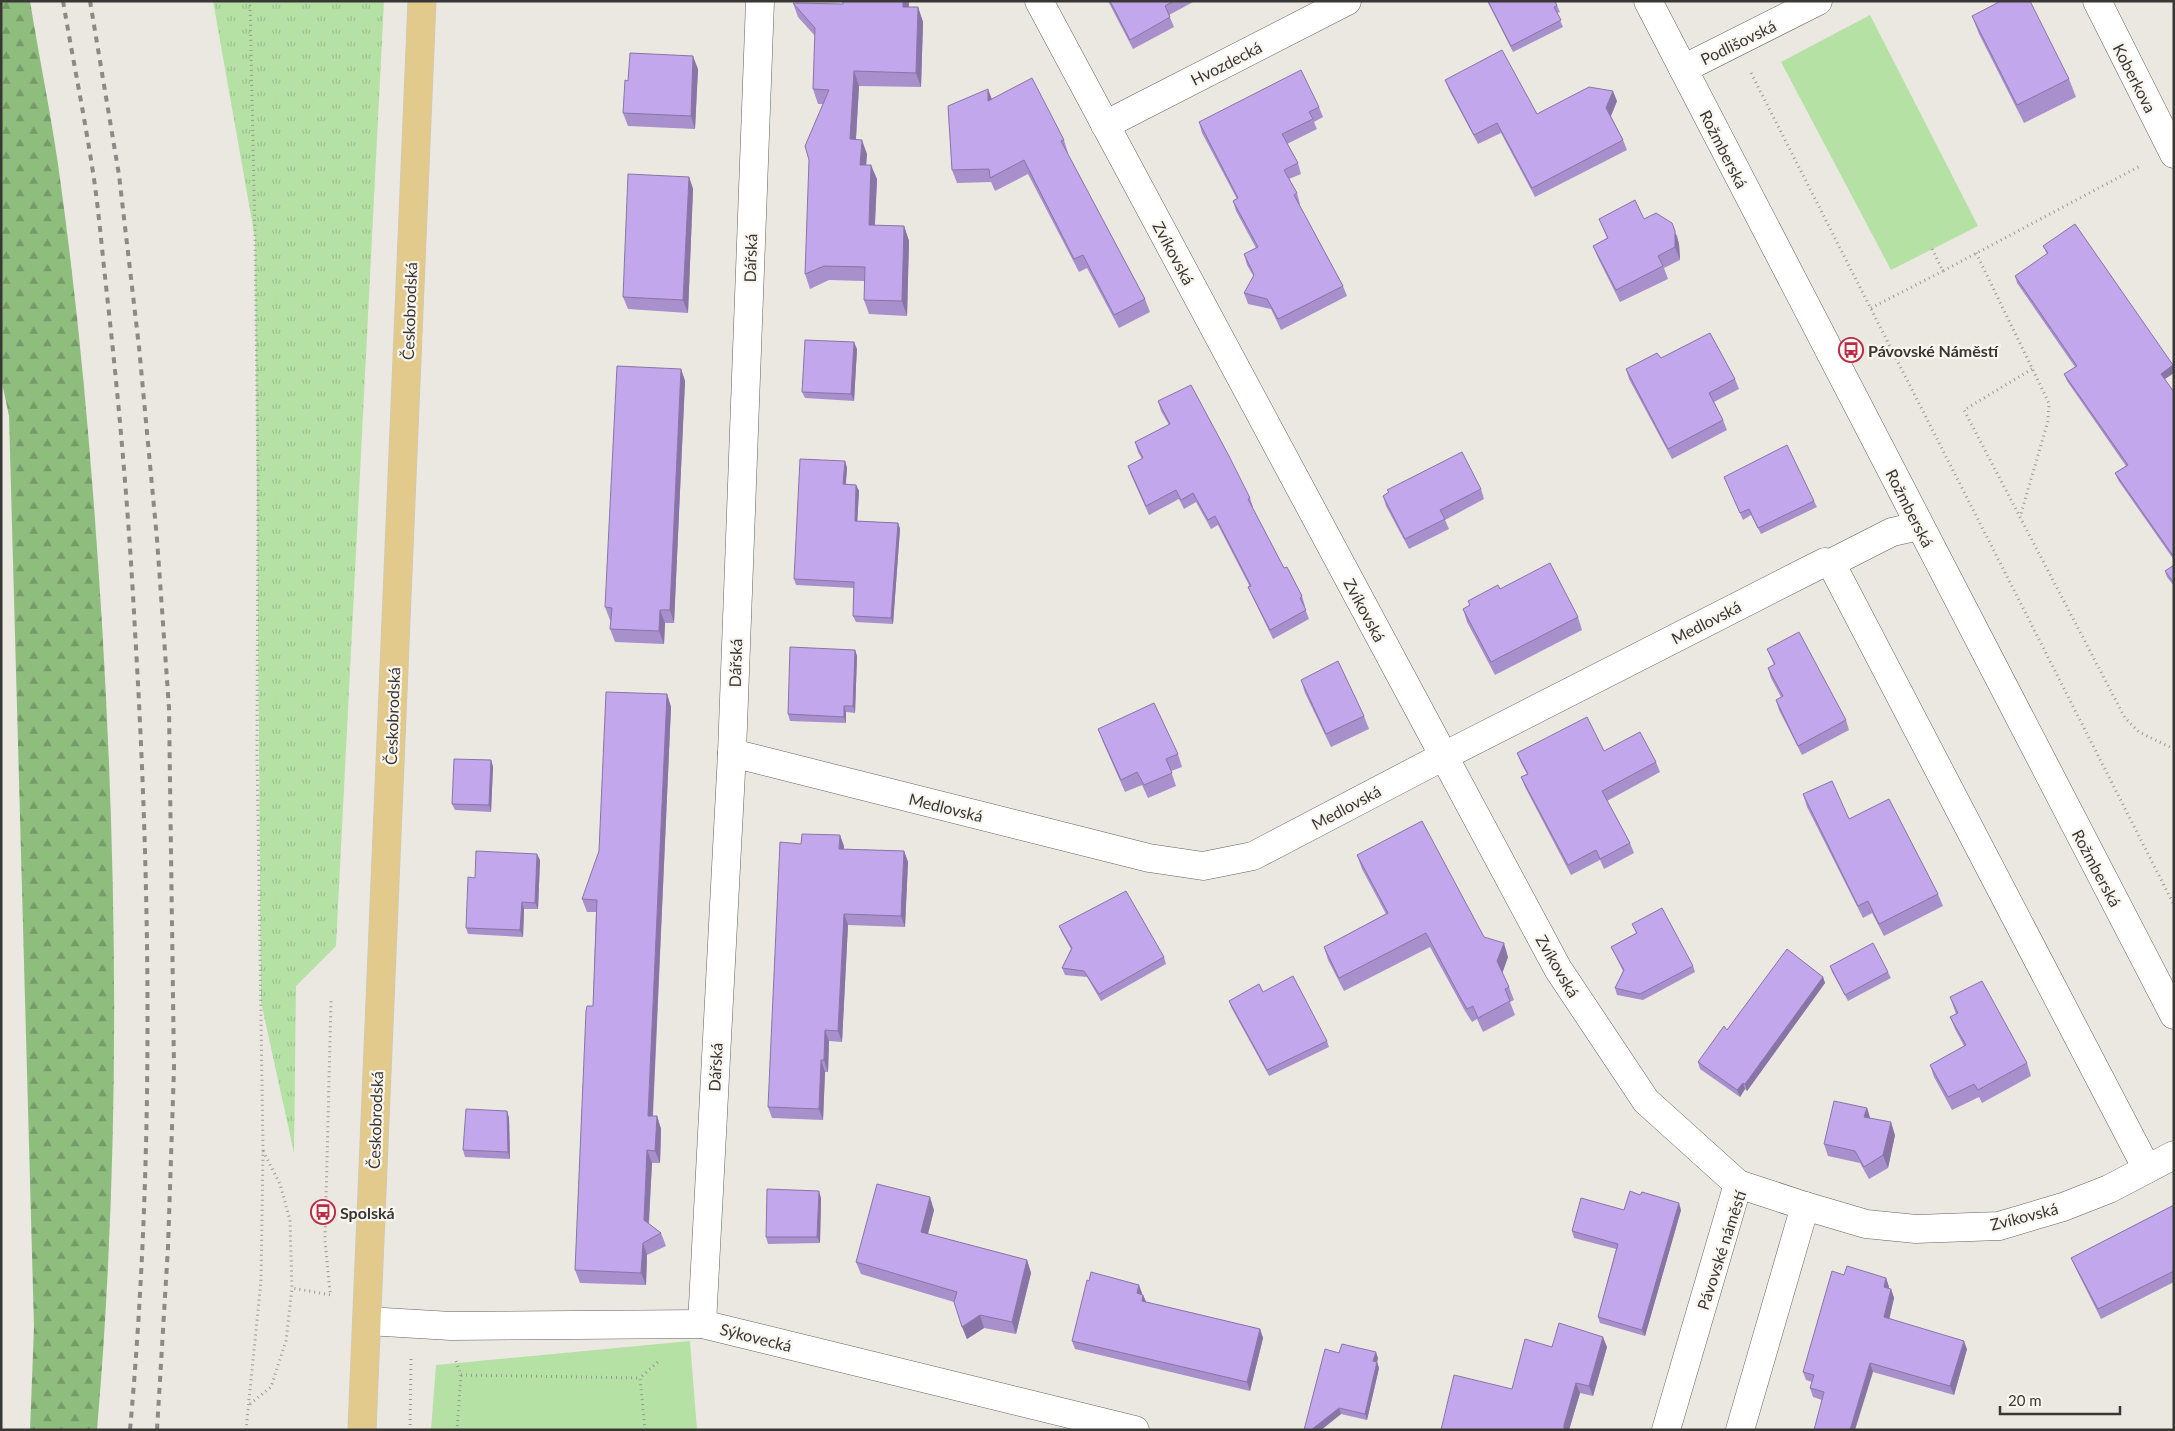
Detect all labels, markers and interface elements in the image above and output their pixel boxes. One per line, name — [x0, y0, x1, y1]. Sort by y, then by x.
street label: Podlišovská — [1697, 16, 1779, 68]
street label: Hvozdecká — [1187, 37, 1265, 89]
street label: Koberkova — [2110, 40, 2160, 116]
street label: Rožmberská — [1696, 107, 1752, 191]
street label: Zvíkovská — [1149, 218, 1199, 288]
street label: Dářská — [740, 233, 760, 283]
street label: Českobrodská — [398, 262, 420, 360]
bus stop icon: Pávovské Náměstí — [1838, 337, 1864, 363]
place label: Pávovské Náměstí — [1868, 341, 2000, 360]
street label: Rožmberská — [1882, 466, 1938, 550]
street label: Zvíkovská — [1340, 575, 1390, 645]
street label: Medlovská — [1668, 596, 1744, 648]
street label: Dářská — [725, 638, 745, 688]
street label: Českobrodská — [381, 667, 403, 765]
street label: Medlovská — [1308, 781, 1384, 833]
street label: Medlovská — [907, 789, 985, 825]
street label: Rožmberská — [2069, 826, 2125, 910]
street label: Zvíkovská — [1532, 931, 1584, 1001]
street label: Dářská — [704, 1042, 726, 1092]
street label: Českobrodská — [364, 1071, 386, 1169]
street label: Pávovské náměstí — [1693, 1187, 1750, 1312]
street label: Zvíkovská — [1988, 1198, 2060, 1234]
bus stop icon: Spolská — [310, 1199, 336, 1225]
place label: Spolská — [340, 1203, 395, 1222]
street label: Sýkovecká — [718, 1319, 794, 1355]
scale bar — [2000, 1384, 2120, 1416]
text: 20 m — [2008, 1391, 2042, 1409]

